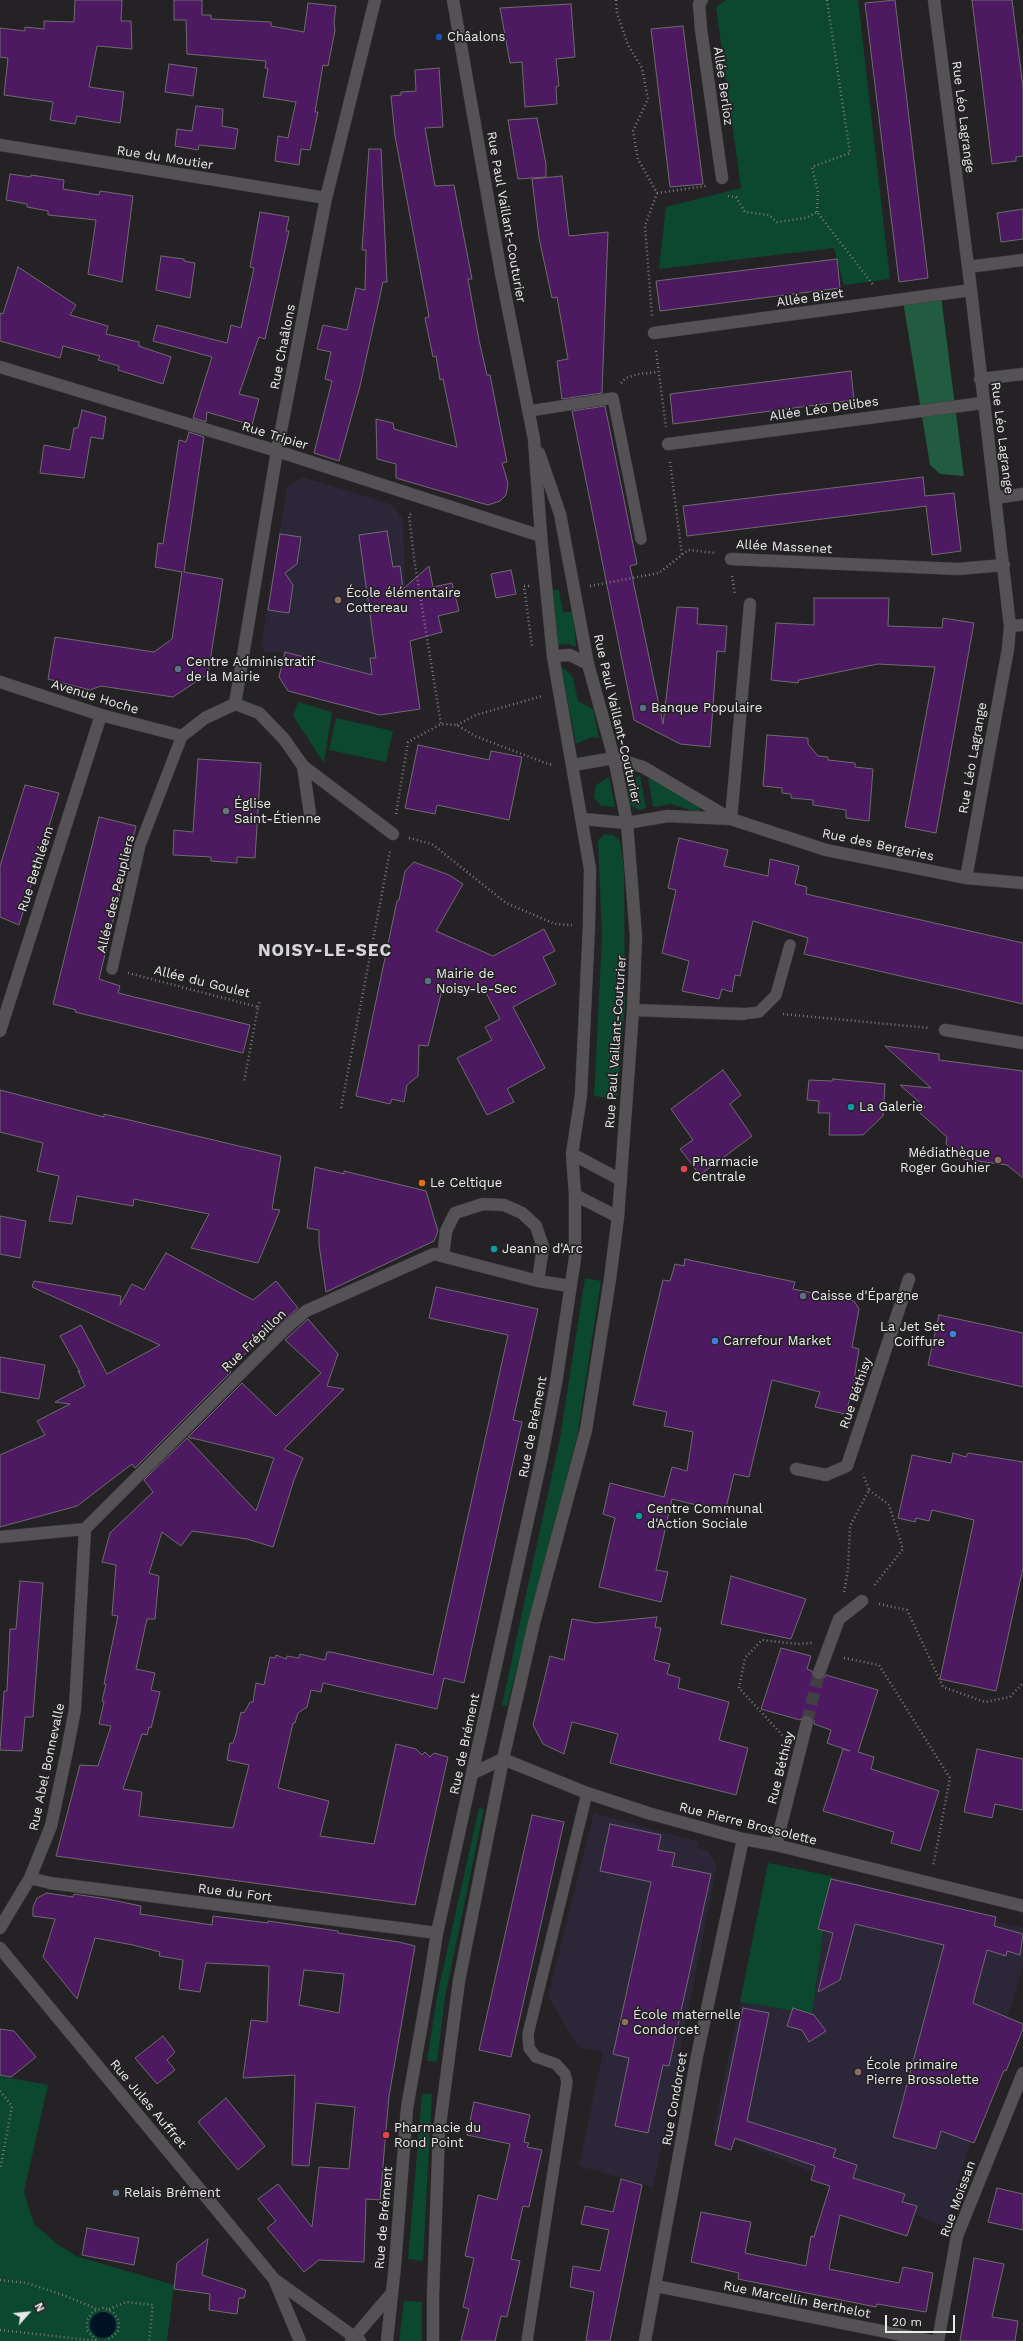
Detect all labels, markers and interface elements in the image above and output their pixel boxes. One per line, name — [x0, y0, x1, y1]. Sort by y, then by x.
place label: Châalons — [447, 29, 505, 45]
marker: Châalons — [434, 32, 444, 42]
street label: Allée Berlioz — [710, 46, 736, 126]
street label: Rue Léo Lagrange — [948, 60, 978, 174]
street label: Rue Paul Vaillant-Couturier — [483, 130, 529, 304]
street label: Rue du Moutier — [116, 143, 214, 173]
street label: Allée Bizet — [775, 286, 845, 310]
street label: Rue Chaâlons — [267, 303, 299, 391]
street label: Rue Léo Lagrange — [987, 381, 1017, 495]
street label: Allée Léo Delibes — [768, 394, 880, 424]
street label: Rue Tripier — [240, 419, 310, 453]
street label: Allée Massenet — [735, 537, 833, 557]
place label: École élémentaire Cottereau — [346, 585, 461, 616]
marker: École élémentaire Cottereau — [333, 595, 343, 605]
street label: Rue Paul Vaillant-Couturier — [590, 633, 644, 805]
place label: Centre Administratif de la Mairie — [186, 654, 315, 685]
marker: Centre Administratif de la Mairie — [173, 664, 183, 674]
street label: Avenue Hoche — [49, 676, 141, 718]
place label: Banque Populaire — [651, 700, 762, 716]
street label: Rue Léo Lagrange — [956, 701, 990, 815]
marker: Banque Populaire — [638, 703, 648, 713]
place label: Église Saint-Étienne — [234, 796, 321, 827]
marker: Église Saint-Étienne — [221, 806, 231, 816]
street label: Rue Bethléem — [15, 824, 57, 914]
street label: Rue des Bergeries — [821, 826, 935, 864]
street label: Allée des Peupliers — [94, 833, 138, 955]
district label: NOISY-LE-SEC — [258, 941, 392, 961]
street label: Rue Paul Vaillant-Couturier — [602, 955, 630, 1129]
street label: Allée du Goulet — [152, 963, 252, 1001]
place label: Mairie de Noisy-le-Sec — [436, 966, 517, 997]
marker: Mairie de Noisy-le-Sec — [423, 976, 433, 986]
place label: La Galerie — [859, 1099, 923, 1115]
marker: La Galerie — [846, 1102, 856, 1112]
place label: Médiathèque Roger Gouhier — [900, 1145, 990, 1176]
place label: Pharmacie Centrale — [692, 1154, 759, 1185]
marker: Médiathèque Roger Gouhier — [993, 1155, 1003, 1165]
marker: Pharmacie Centrale — [679, 1164, 689, 1174]
place label: Le Celtique — [430, 1175, 502, 1191]
marker: Le Celtique — [417, 1178, 427, 1188]
place label: Jeanne d'Arc — [502, 1241, 583, 1257]
marker: Jeanne d'Arc — [489, 1244, 499, 1254]
place label: Caisse d'Épargne — [811, 1288, 919, 1304]
marker: Caisse d'Épargne — [798, 1291, 808, 1301]
street label: Rue Frépillon — [218, 1306, 290, 1376]
place label: La Jet Set Coiffure — [880, 1319, 945, 1350]
marker: La Jet Set Coiffure — [948, 1329, 958, 1339]
place label: Carrefour Market — [723, 1333, 831, 1349]
marker: Carrefour Market — [710, 1336, 720, 1346]
street label: Rue Béthisy — [837, 1355, 875, 1431]
street label: Rue de Brément — [516, 1375, 550, 1479]
place label: Centre Communal d'Action Sociale — [647, 1501, 763, 1532]
marker: Centre Communal d'Action Sociale — [634, 1511, 644, 1521]
street label: Rue de Brément — [447, 1692, 483, 1796]
street label: Rue Abel Bonnevalle — [26, 1702, 68, 1832]
street label: Rue Béthisy — [764, 1730, 798, 1806]
street label: Rue Pierre Brossolette — [678, 1799, 818, 1849]
street label: Rue du Fort — [197, 1881, 273, 1905]
place label: École maternelle Condorcet — [633, 2007, 741, 2038]
marker: École maternelle Condorcet — [620, 2017, 630, 2027]
street label: Rue Condorcet — [659, 2051, 691, 2147]
street label: Rue Jules Auffret — [106, 2056, 190, 2152]
place label: École primaire Pierre Brossolette — [866, 2057, 979, 2088]
marker: École primaire Pierre Brossolette — [853, 2067, 863, 2077]
place label: Pharmacie du Rond Point — [394, 2120, 481, 2151]
marker: Pharmacie du Rond Point — [381, 2130, 391, 2140]
street label: Rue Moissan — [937, 2159, 979, 2239]
street label: Rue de Brément — [372, 2166, 396, 2270]
place label: Relais Brément — [124, 2185, 220, 2201]
marker: Relais Brément — [111, 2188, 121, 2198]
street label: Rue Marcellin Berthelot — [722, 2278, 872, 2322]
north arrow — [8, 2293, 48, 2333]
text: N — [31, 2301, 47, 2314]
scale bar — [887, 2307, 957, 2333]
text: 20 m — [892, 2315, 922, 2329]

